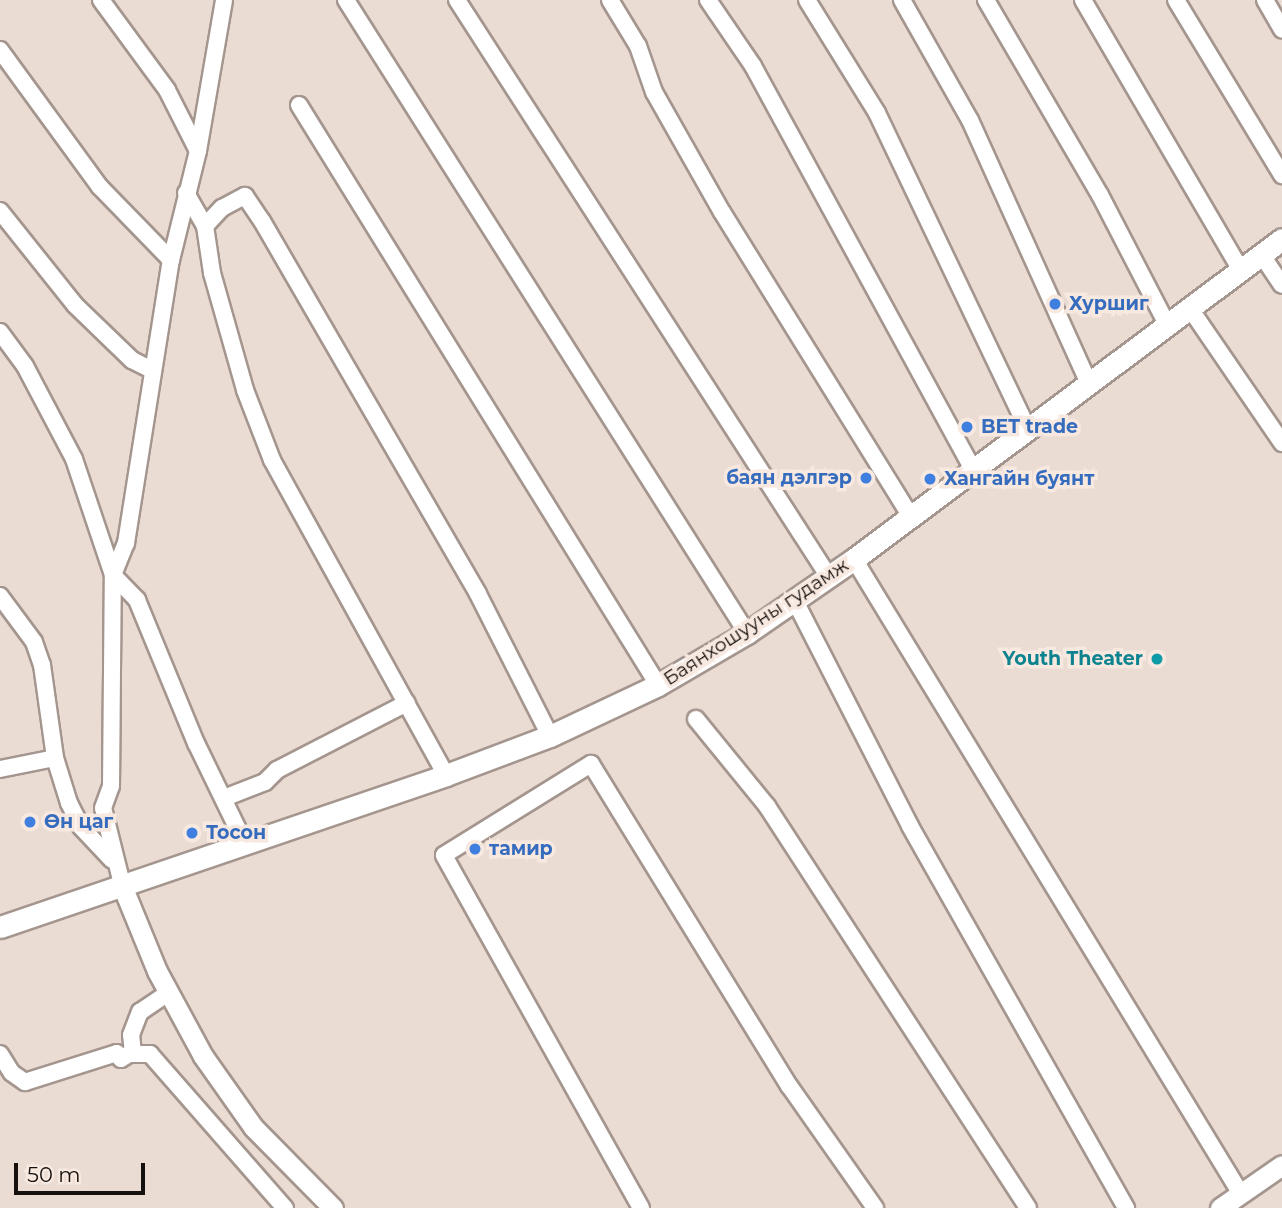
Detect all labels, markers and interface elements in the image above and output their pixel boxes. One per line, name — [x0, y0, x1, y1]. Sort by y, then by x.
place label: Хуршиг — [1069, 293, 1149, 315]
marker: Хуршиг — [1047, 296, 1063, 312]
place label: BET trade — [981, 416, 1078, 438]
marker: BET trade — [959, 419, 975, 435]
place label: баян дэлгэр — [726, 467, 852, 489]
place label: Хангайн буянт — [944, 468, 1094, 490]
marker: баян дэлгэр — [858, 470, 874, 486]
marker: Хангайн буянт — [922, 471, 938, 487]
street label: Баянхошууны гудамж — [659, 554, 853, 690]
place label: Youth Theater — [1003, 648, 1143, 670]
marker: Youth Theater — [1149, 651, 1165, 667]
place label: Өн цаг — [44, 811, 113, 833]
marker: Өн цаг — [22, 814, 38, 830]
place label: Тосон — [206, 822, 266, 844]
marker: Тосон — [184, 825, 200, 841]
place label: тамир — [489, 838, 553, 860]
marker: тамир — [467, 841, 483, 857]
scale bar — [18, 1148, 149, 1192]
text: 50 m — [27, 1162, 81, 1187]

